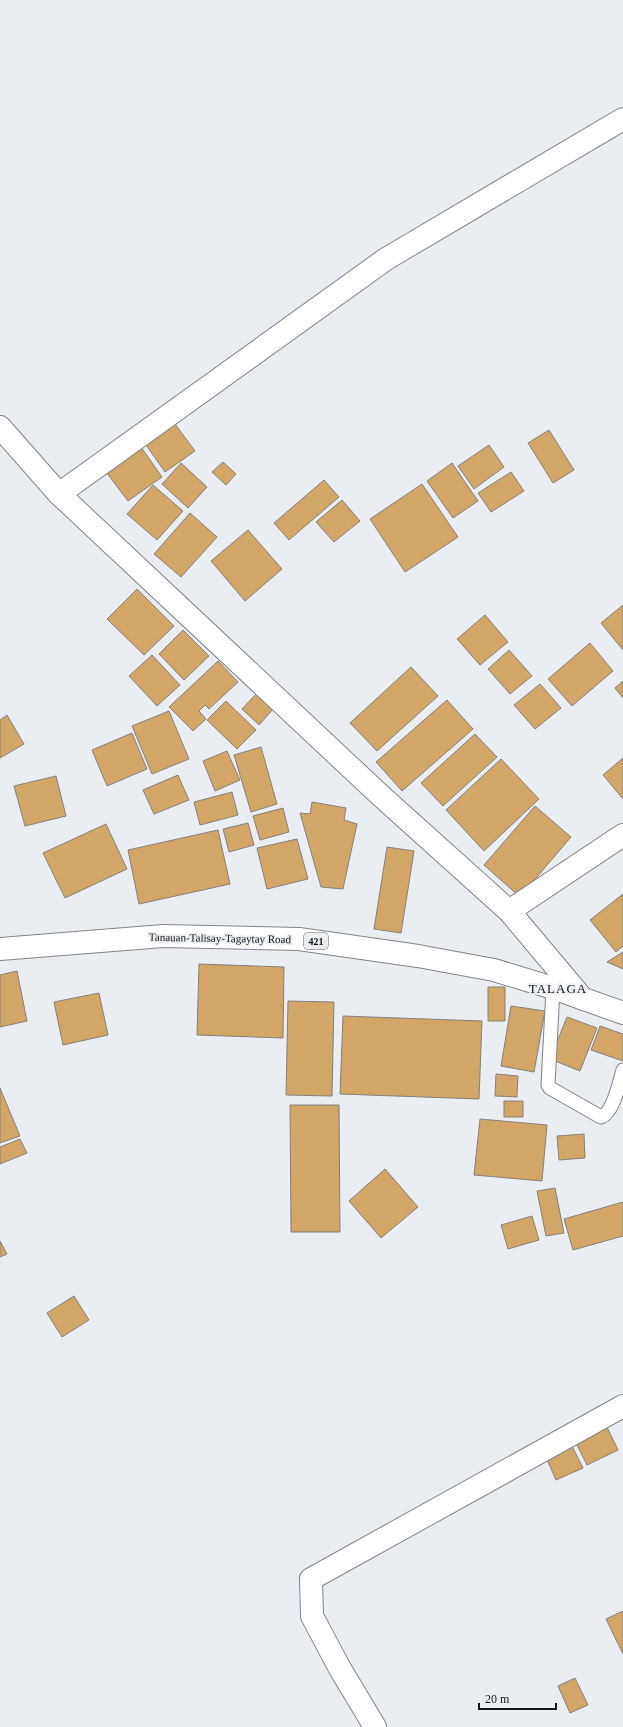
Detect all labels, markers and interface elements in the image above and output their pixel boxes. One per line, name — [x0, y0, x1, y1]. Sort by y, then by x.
street label: Tanauan-Talisay-Tagaytay Road — [149, 931, 292, 945]
road number: 421 — [304, 933, 328, 949]
district label: TALAGA — [529, 981, 587, 996]
scale bar — [479, 1685, 556, 1711]
text: 20 m — [485, 1692, 510, 1706]

